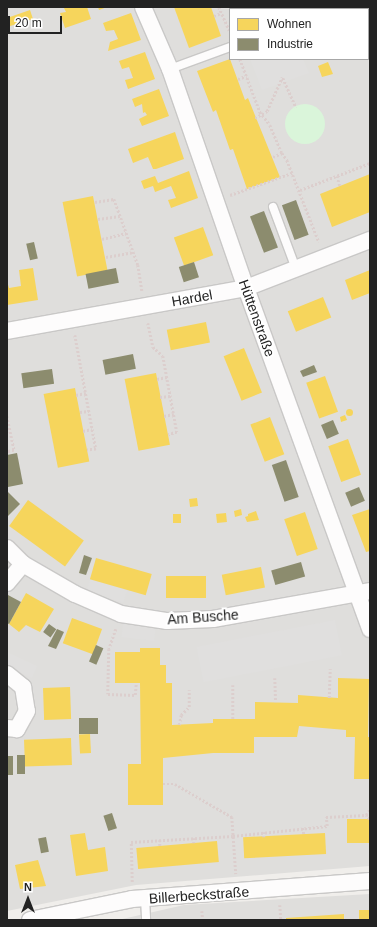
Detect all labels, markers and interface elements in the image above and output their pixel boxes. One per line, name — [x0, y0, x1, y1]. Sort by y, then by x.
scale bar — [10, 8, 64, 34]
legend — [229, 8, 369, 60]
text: 20 m — [15, 16, 42, 30]
text: Wohnen — [267, 17, 311, 31]
text: Industrie — [267, 37, 313, 51]
street label: Hüttenstraße — [235, 277, 279, 359]
street label: Hardel — [170, 286, 214, 310]
street label: Am Busche — [167, 606, 239, 628]
north arrow — [8, 879, 48, 919]
text: N — [24, 881, 32, 893]
street label: Billerbeckstraße — [148, 883, 250, 907]

